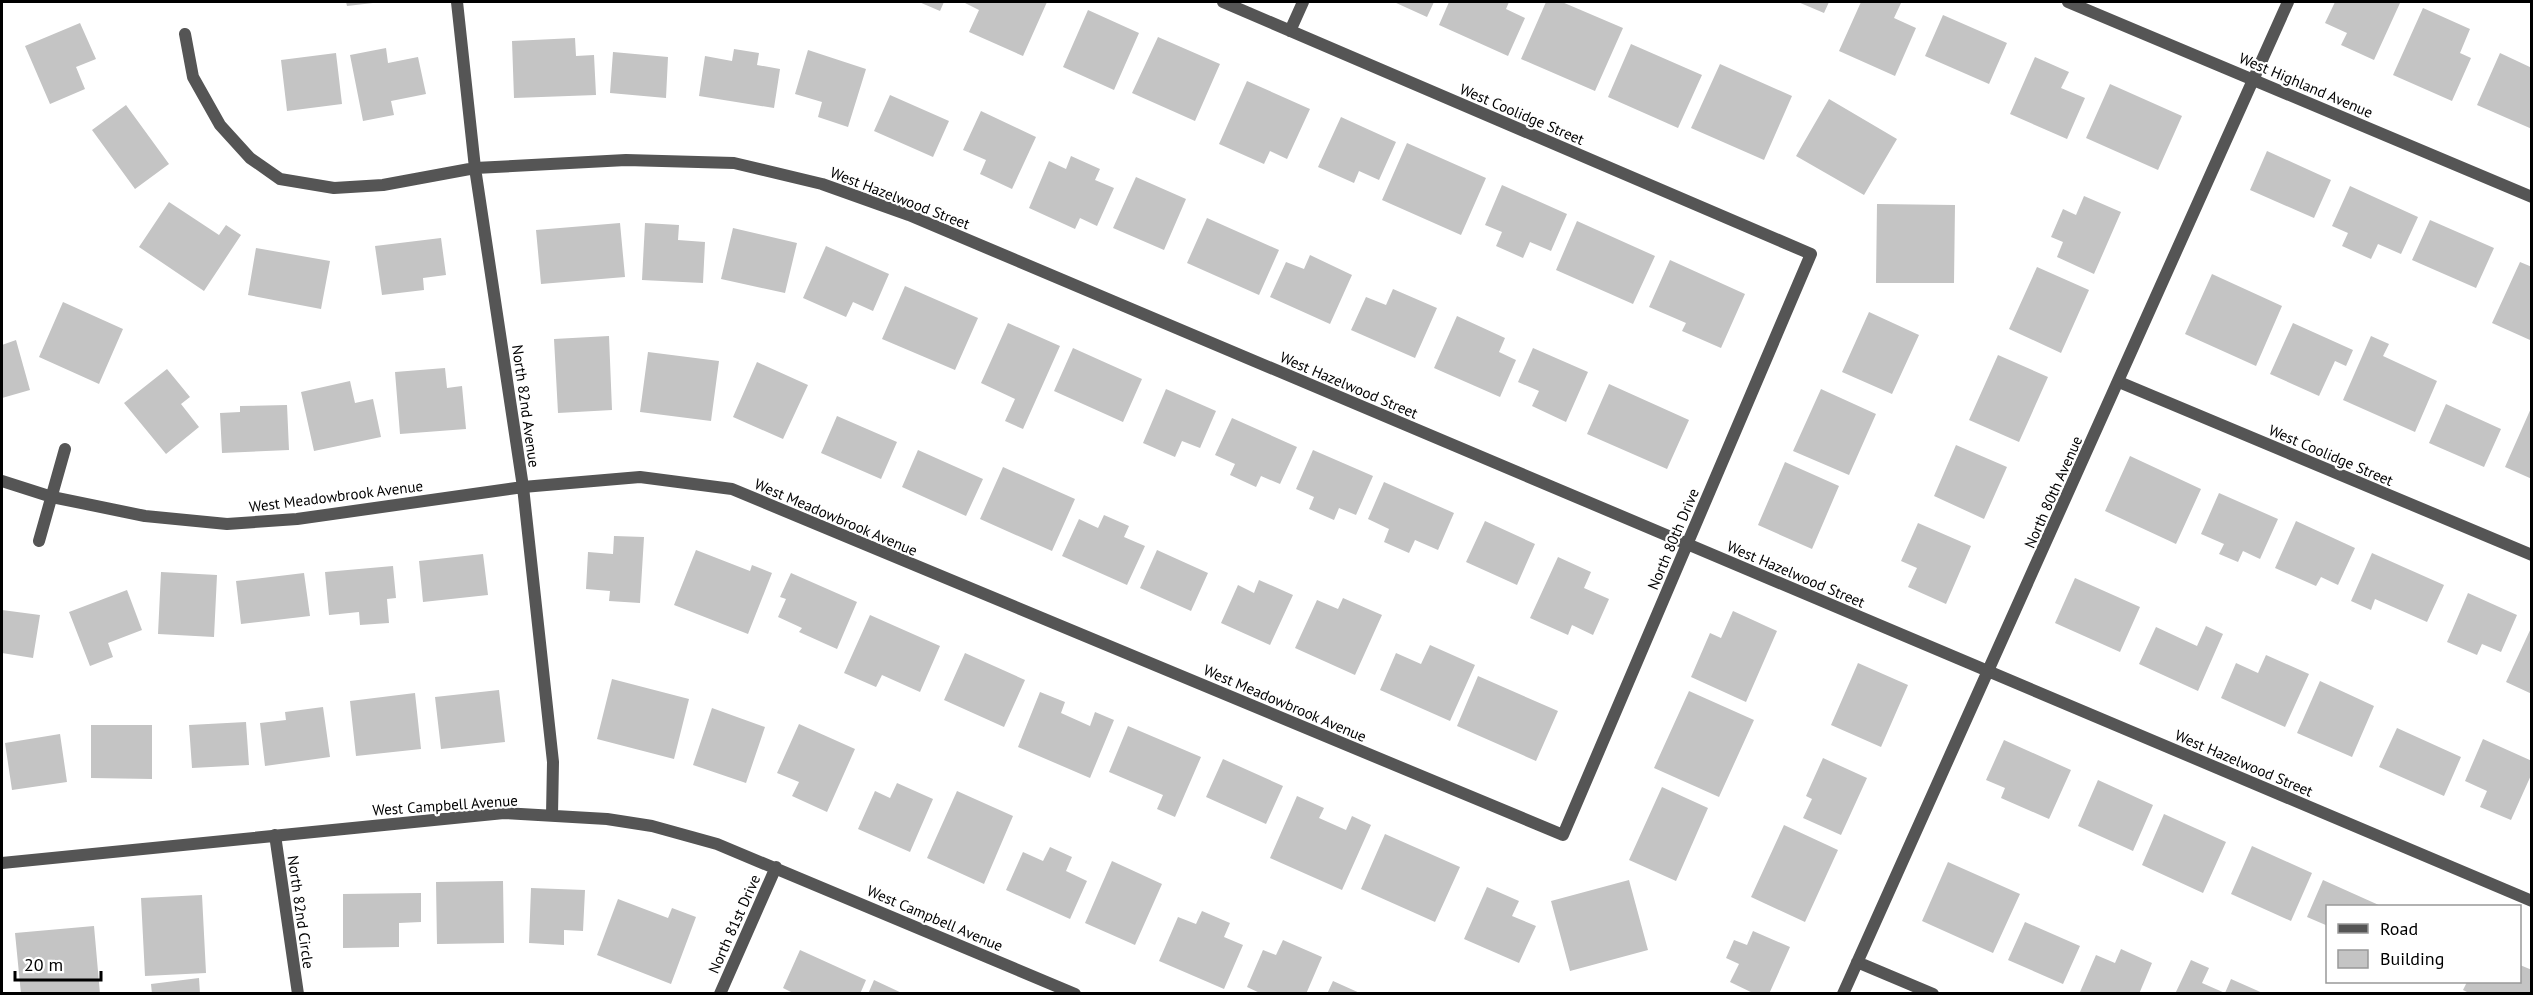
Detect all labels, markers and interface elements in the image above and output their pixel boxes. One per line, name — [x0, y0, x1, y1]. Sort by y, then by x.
street label: West Highland Avenue — [2236, 48, 2376, 122]
street label: West Coolidge Street — [1457, 79, 1587, 149]
street label: West Hazelwood Street — [827, 163, 973, 233]
street label: North 82nd Avenue — [508, 343, 544, 469]
street label: West Hazelwood Street — [1277, 347, 1421, 423]
street label: West Coolidge Street — [2266, 420, 2396, 490]
street label: North 80th Avenue — [2020, 433, 2086, 551]
street label: West Meadowbrook Avenue — [752, 474, 920, 560]
street label: West Meadowbrook Avenue — [248, 476, 424, 516]
street label: North 80th Drive — [1643, 485, 1703, 593]
street label: West Hazelwood Street — [1724, 536, 1868, 612]
street label: West Meadowbrook Avenue — [1201, 660, 1369, 746]
street label: West Hazelwood Street — [2172, 725, 2316, 801]
street label: West Campbell Avenue — [372, 790, 518, 820]
street label: North 82nd Circle — [284, 854, 318, 970]
street label: North 81st Drive — [704, 872, 764, 976]
street label: West Campbell Avenue — [864, 881, 1006, 955]
legend — [2326, 905, 2521, 983]
text: Road — [2380, 917, 2418, 940]
scale bar — [15, 944, 100, 982]
text: Building — [2380, 947, 2444, 970]
text: 20 m — [24, 953, 63, 976]

